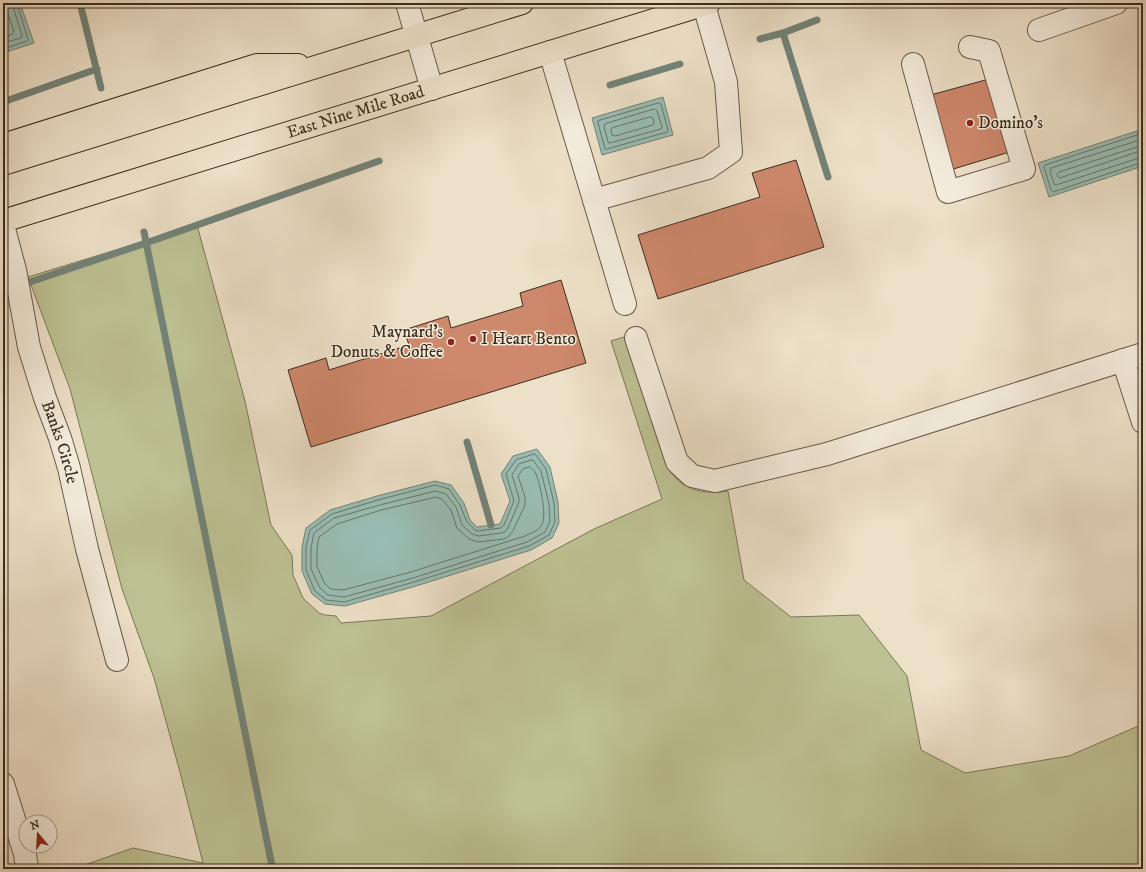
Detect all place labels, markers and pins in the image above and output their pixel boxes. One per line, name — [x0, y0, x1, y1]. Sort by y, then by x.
place label: Domino's — [978, 112, 1043, 134]
marker: Domino's — [965, 118, 975, 128]
place label: Maynard's Donuts & Coffee — [330, 321, 443, 363]
place label: I Heart Bento — [481, 328, 576, 350]
marker: I Heart Bento — [468, 334, 478, 344]
marker: Maynard's Donuts & Coffee — [446, 337, 456, 347]

